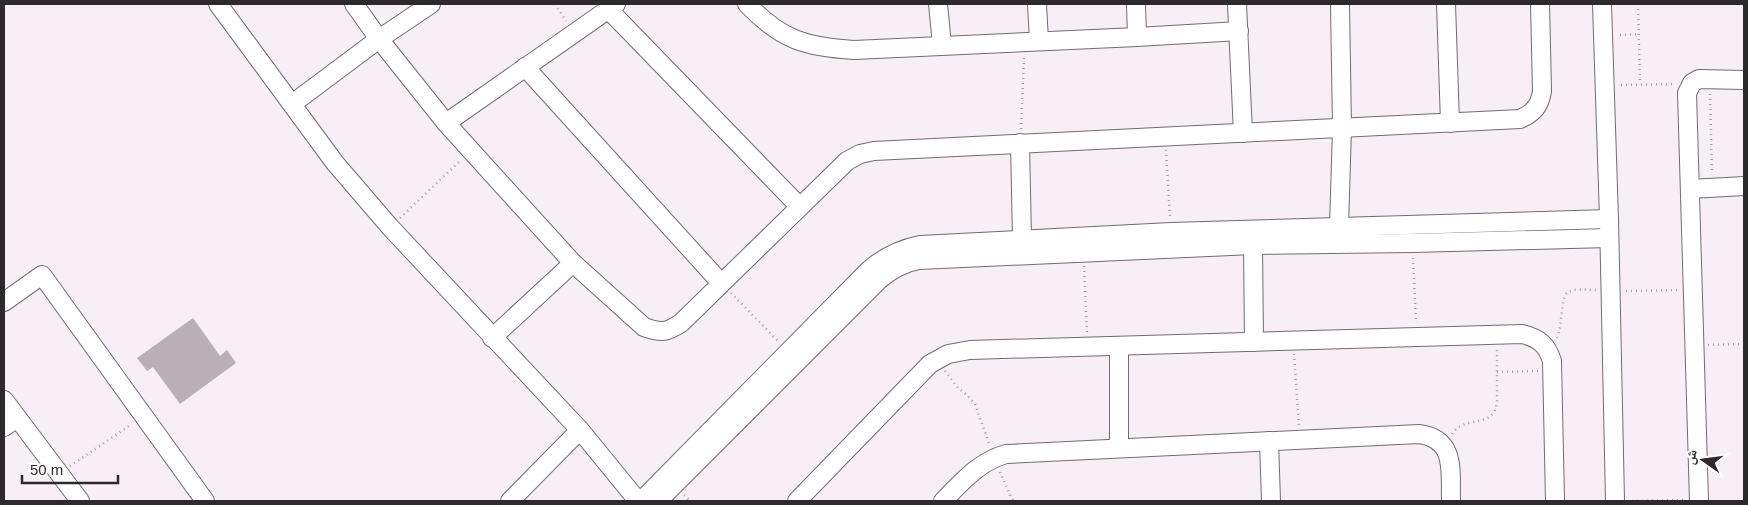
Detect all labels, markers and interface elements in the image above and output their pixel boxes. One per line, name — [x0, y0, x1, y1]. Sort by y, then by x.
north arrow — [1678, 435, 1728, 485]
text: ش — [1681, 448, 1701, 466]
scale bar — [22, 452, 119, 484]
text: 50 m — [30, 461, 63, 478]

